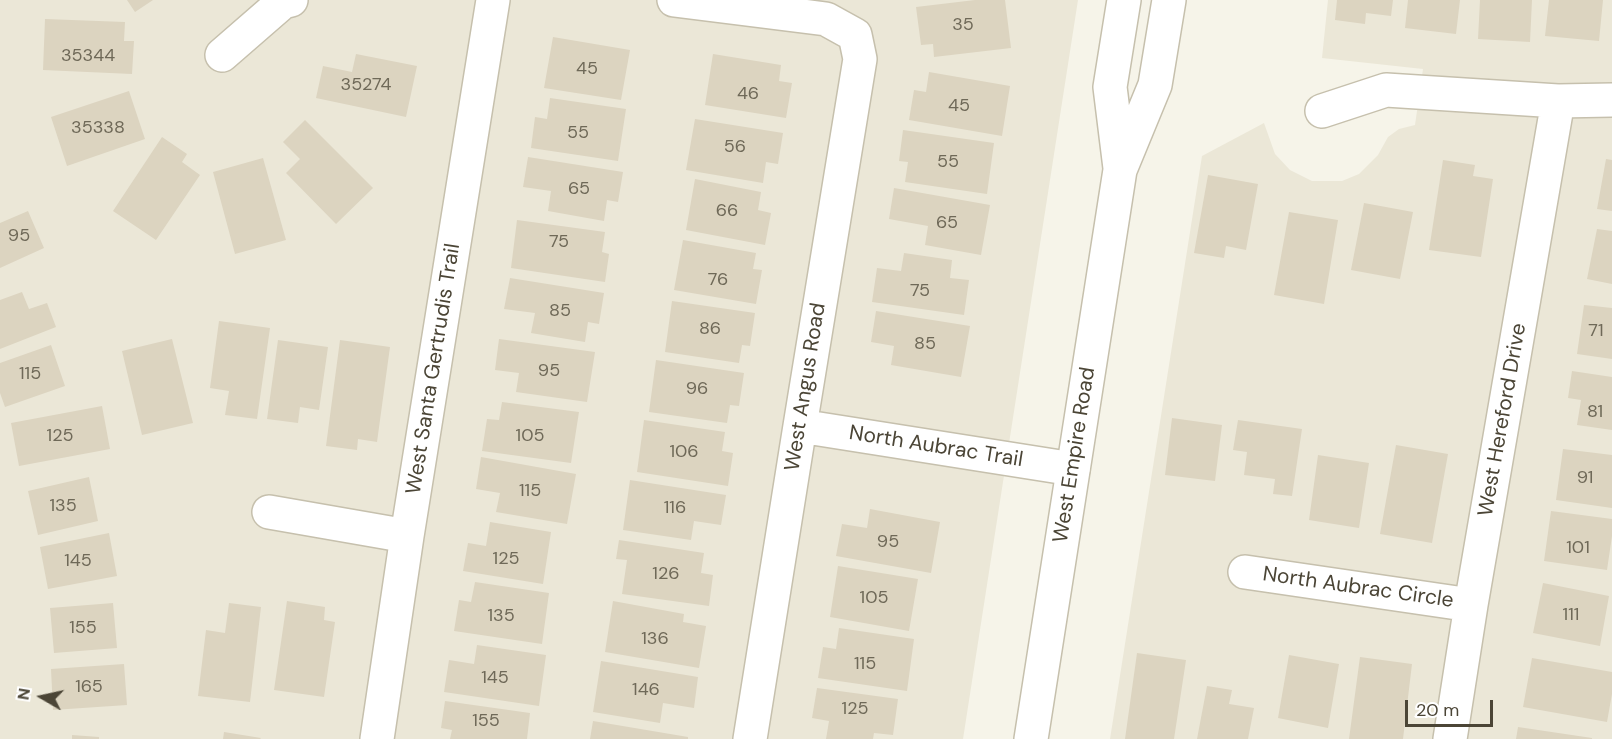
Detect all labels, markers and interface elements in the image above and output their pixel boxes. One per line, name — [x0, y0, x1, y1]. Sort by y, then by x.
house number: 35 — [952, 14, 974, 36]
house number: 35344 — [61, 45, 115, 67]
house number: 45 — [576, 58, 598, 80]
house number: 35274 — [341, 74, 391, 96]
house number: 46 — [737, 83, 759, 105]
house number: 45 — [948, 95, 970, 117]
house number: 35338 — [71, 117, 125, 139]
house number: 55 — [567, 122, 589, 144]
house number: 56 — [724, 136, 746, 158]
house number: 55 — [937, 151, 959, 173]
house number: 65 — [568, 178, 590, 200]
house number: 66 — [716, 200, 738, 222]
house number: 65 — [936, 212, 958, 234]
house number: 95 — [8, 225, 30, 247]
house number: 75 — [549, 231, 569, 253]
street label: West Santa Gertrudis Trail — [402, 242, 466, 496]
house number: 76 — [708, 269, 728, 291]
house number: 75 — [910, 280, 930, 302]
house number: 85 — [549, 300, 571, 322]
street label: West Angus Road — [780, 301, 832, 473]
house number: 86 — [699, 318, 721, 340]
house number: 71 — [1588, 320, 1604, 342]
street label: West Hereford Drive — [1474, 321, 1532, 519]
house number: 85 — [914, 333, 936, 355]
house number: 95 — [538, 360, 560, 382]
house number: 115 — [19, 363, 41, 385]
street label: West Empire Road — [1049, 365, 1101, 545]
house number: 96 — [686, 378, 708, 400]
house number: 81 — [1587, 401, 1603, 423]
street label: North Aubrac Trail — [847, 421, 1025, 473]
house number: 125 — [47, 425, 73, 447]
house number: 105 — [516, 425, 544, 447]
house number: 106 — [669, 441, 699, 463]
house number: 91 — [1577, 467, 1593, 489]
house number: 115 — [519, 480, 541, 502]
house number: 135 — [49, 495, 77, 517]
house number: 116 — [664, 497, 686, 519]
house number: 95 — [877, 531, 899, 553]
house number: 101 — [1566, 537, 1590, 559]
house number: 125 — [493, 548, 519, 570]
house number: 145 — [64, 550, 92, 572]
street label: North Aubrac Circle — [1261, 562, 1455, 614]
house number: 126 — [652, 563, 680, 585]
house number: 105 — [860, 587, 888, 609]
house number: 111 — [1563, 604, 1579, 626]
house number: 135 — [487, 605, 515, 627]
house number: 155 — [69, 617, 97, 639]
house number: 136 — [641, 628, 669, 650]
house number: 115 — [854, 653, 876, 675]
north arrow — [12, 667, 72, 727]
house number: 145 — [481, 667, 509, 689]
house number: 165 — [75, 676, 103, 698]
house number: 146 — [632, 679, 660, 701]
text: N — [12, 687, 35, 702]
scale bar — [1408, 688, 1496, 726]
house number: 125 — [842, 698, 868, 720]
text: 20 m — [1416, 698, 1459, 722]
house number: 155 — [472, 710, 500, 732]

